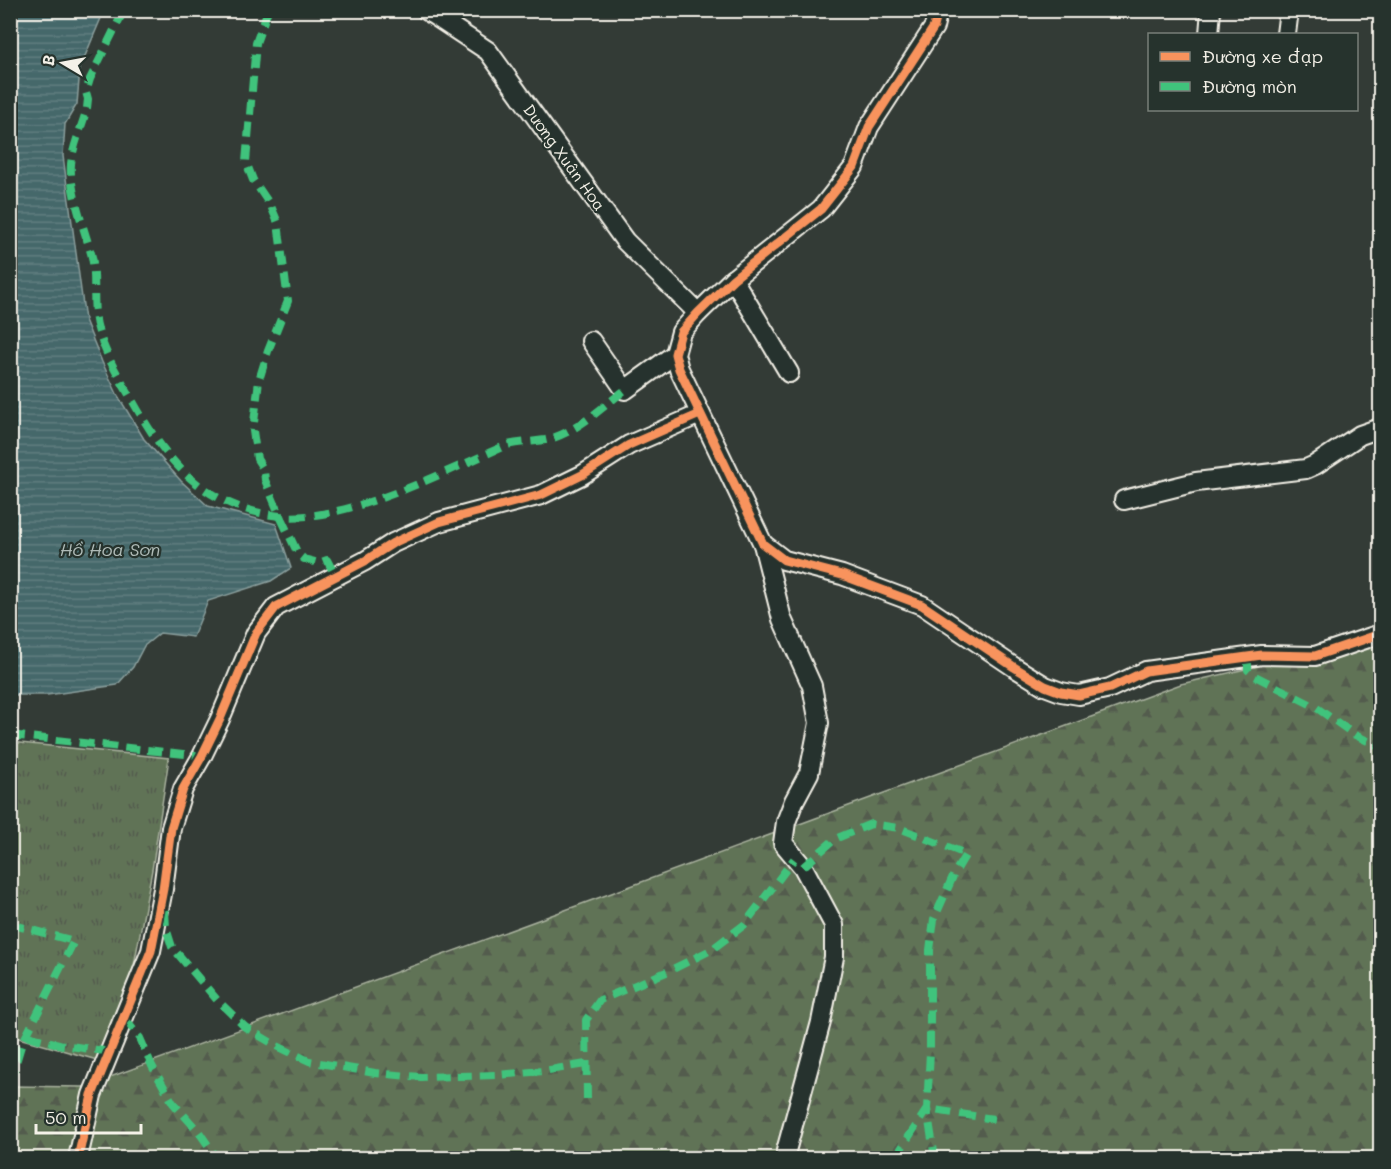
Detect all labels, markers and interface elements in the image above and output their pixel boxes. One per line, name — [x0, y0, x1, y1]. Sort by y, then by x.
north arrow — [33, 33, 93, 93]
legend — [1148, 33, 1358, 111]
text: Đường xe đạp — [1202, 44, 1323, 68]
text: B — [36, 53, 59, 67]
text: Đường mòn — [1202, 74, 1297, 98]
street label: Dương Xuân Hoa — [519, 100, 611, 214]
water label: Hồ Hoa Sơn — [60, 537, 160, 561]
scale bar — [36, 1097, 141, 1135]
text: 50 m — [45, 1105, 87, 1129]

